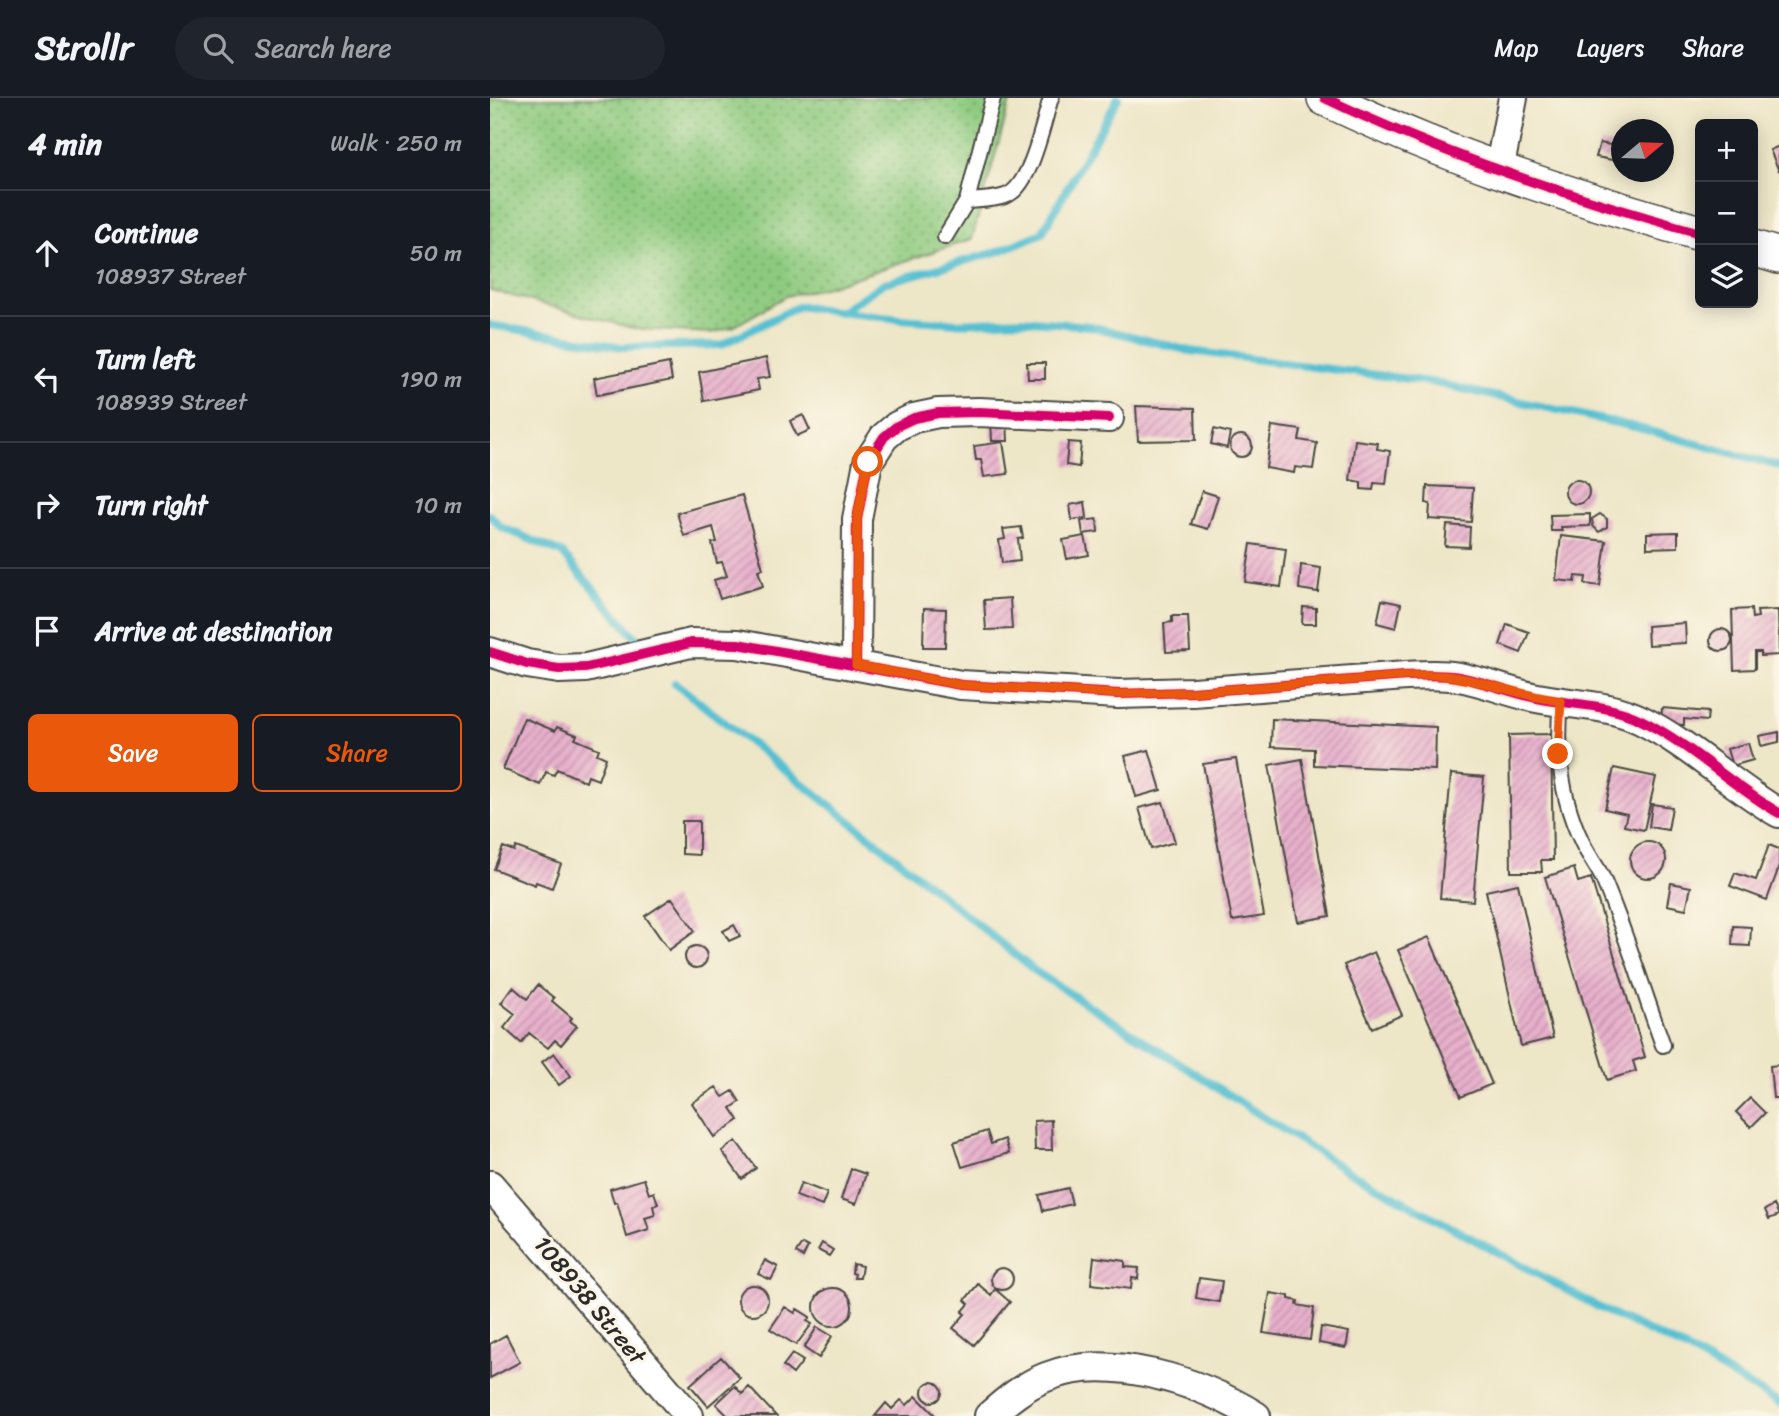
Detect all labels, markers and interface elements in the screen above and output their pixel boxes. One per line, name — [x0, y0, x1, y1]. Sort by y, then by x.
search box — [175, 17, 665, 80]
text: Strollr — [35, 19, 133, 77]
text: Search here — [255, 25, 392, 71]
text: Map — [1494, 27, 1539, 69]
text: Layers — [1577, 27, 1644, 69]
text: Share — [1682, 27, 1744, 69]
icon: search — [199, 29, 237, 67]
text: 4 min — [28, 117, 102, 171]
north arrow — [1611, 119, 1674, 182]
map controls — [1695, 119, 1758, 308]
button: + — [1695, 119, 1758, 182]
text: Walk · 250 m — [330, 123, 462, 164]
button: − — [1695, 182, 1758, 245]
text: Continue — [95, 210, 198, 256]
text: 50 m — [410, 233, 462, 274]
icon: ahead — [28, 234, 66, 272]
button: layers — [1695, 245, 1758, 308]
text: 108937 Street — [95, 256, 246, 297]
text: Turn left — [95, 336, 195, 382]
text: 190 m — [400, 359, 462, 400]
icon: left — [28, 360, 66, 398]
text: 108939 Street — [95, 382, 247, 423]
route start — [852, 446, 883, 477]
text: Turn right — [95, 482, 208, 528]
text: 10 m — [414, 485, 462, 526]
icon: right — [28, 486, 66, 524]
text: Arrive at destination — [95, 608, 332, 654]
icon: arrive — [28, 612, 66, 650]
button: Save — [28, 714, 238, 792]
button: Share — [252, 714, 462, 792]
route end — [1542, 738, 1573, 769]
street label: 108938 Street — [523, 1226, 658, 1375]

